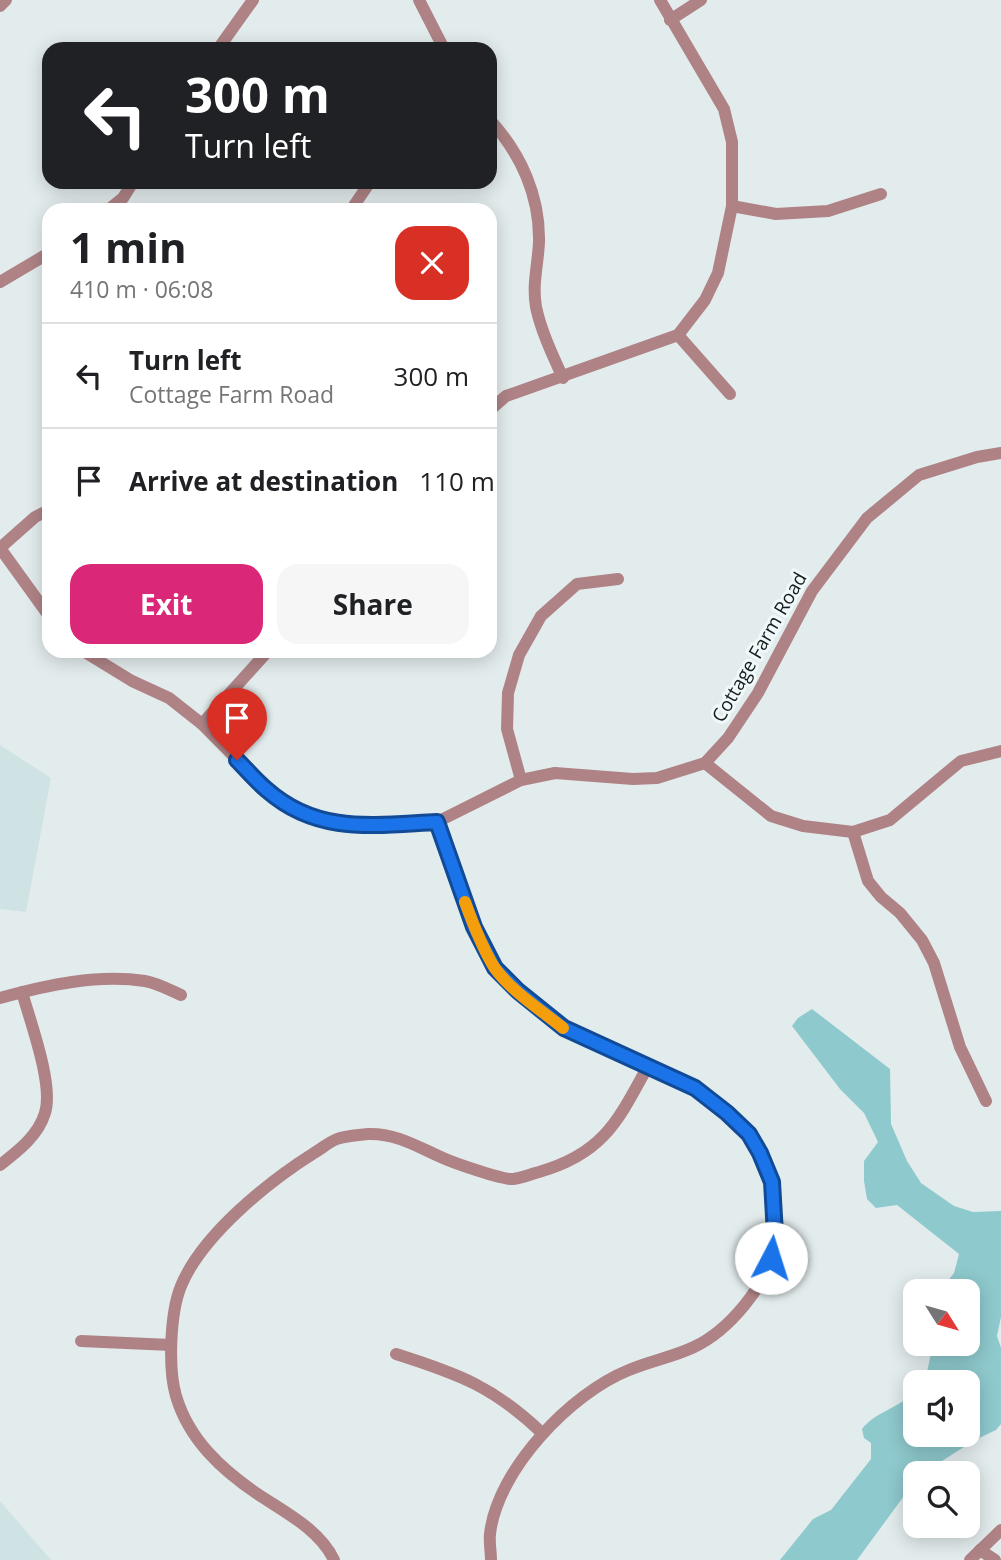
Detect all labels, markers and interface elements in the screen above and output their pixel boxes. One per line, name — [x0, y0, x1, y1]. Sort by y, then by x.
text: 300 m — [185, 61, 330, 127]
icon: left — [70, 70, 161, 161]
text: Turn left — [185, 124, 311, 167]
text: 1 min — [70, 218, 187, 275]
button: close — [395, 226, 469, 300]
text: 410 m · 06:08 — [70, 273, 213, 305]
text: Turn left — [129, 342, 241, 378]
icon: left — [70, 357, 108, 395]
text: 300 m — [394, 358, 469, 394]
text: Cottage Farm Road — [129, 378, 334, 410]
icon: arrive — [70, 462, 108, 500]
text: Arrive at destination — [129, 463, 398, 499]
text: 110 m — [419, 463, 495, 499]
button: Exit — [70, 564, 263, 644]
button: Share — [277, 564, 469, 644]
street label: Cottage Farm Road — [705, 567, 813, 727]
pin — [207, 688, 267, 760]
icon: arrive — [218, 699, 256, 737]
position arrow — [734, 1221, 808, 1295]
north arrow — [903, 1279, 980, 1356]
map controls — [903, 1279, 980, 1538]
button: sound — [903, 1370, 980, 1447]
button: search — [903, 1461, 980, 1538]

